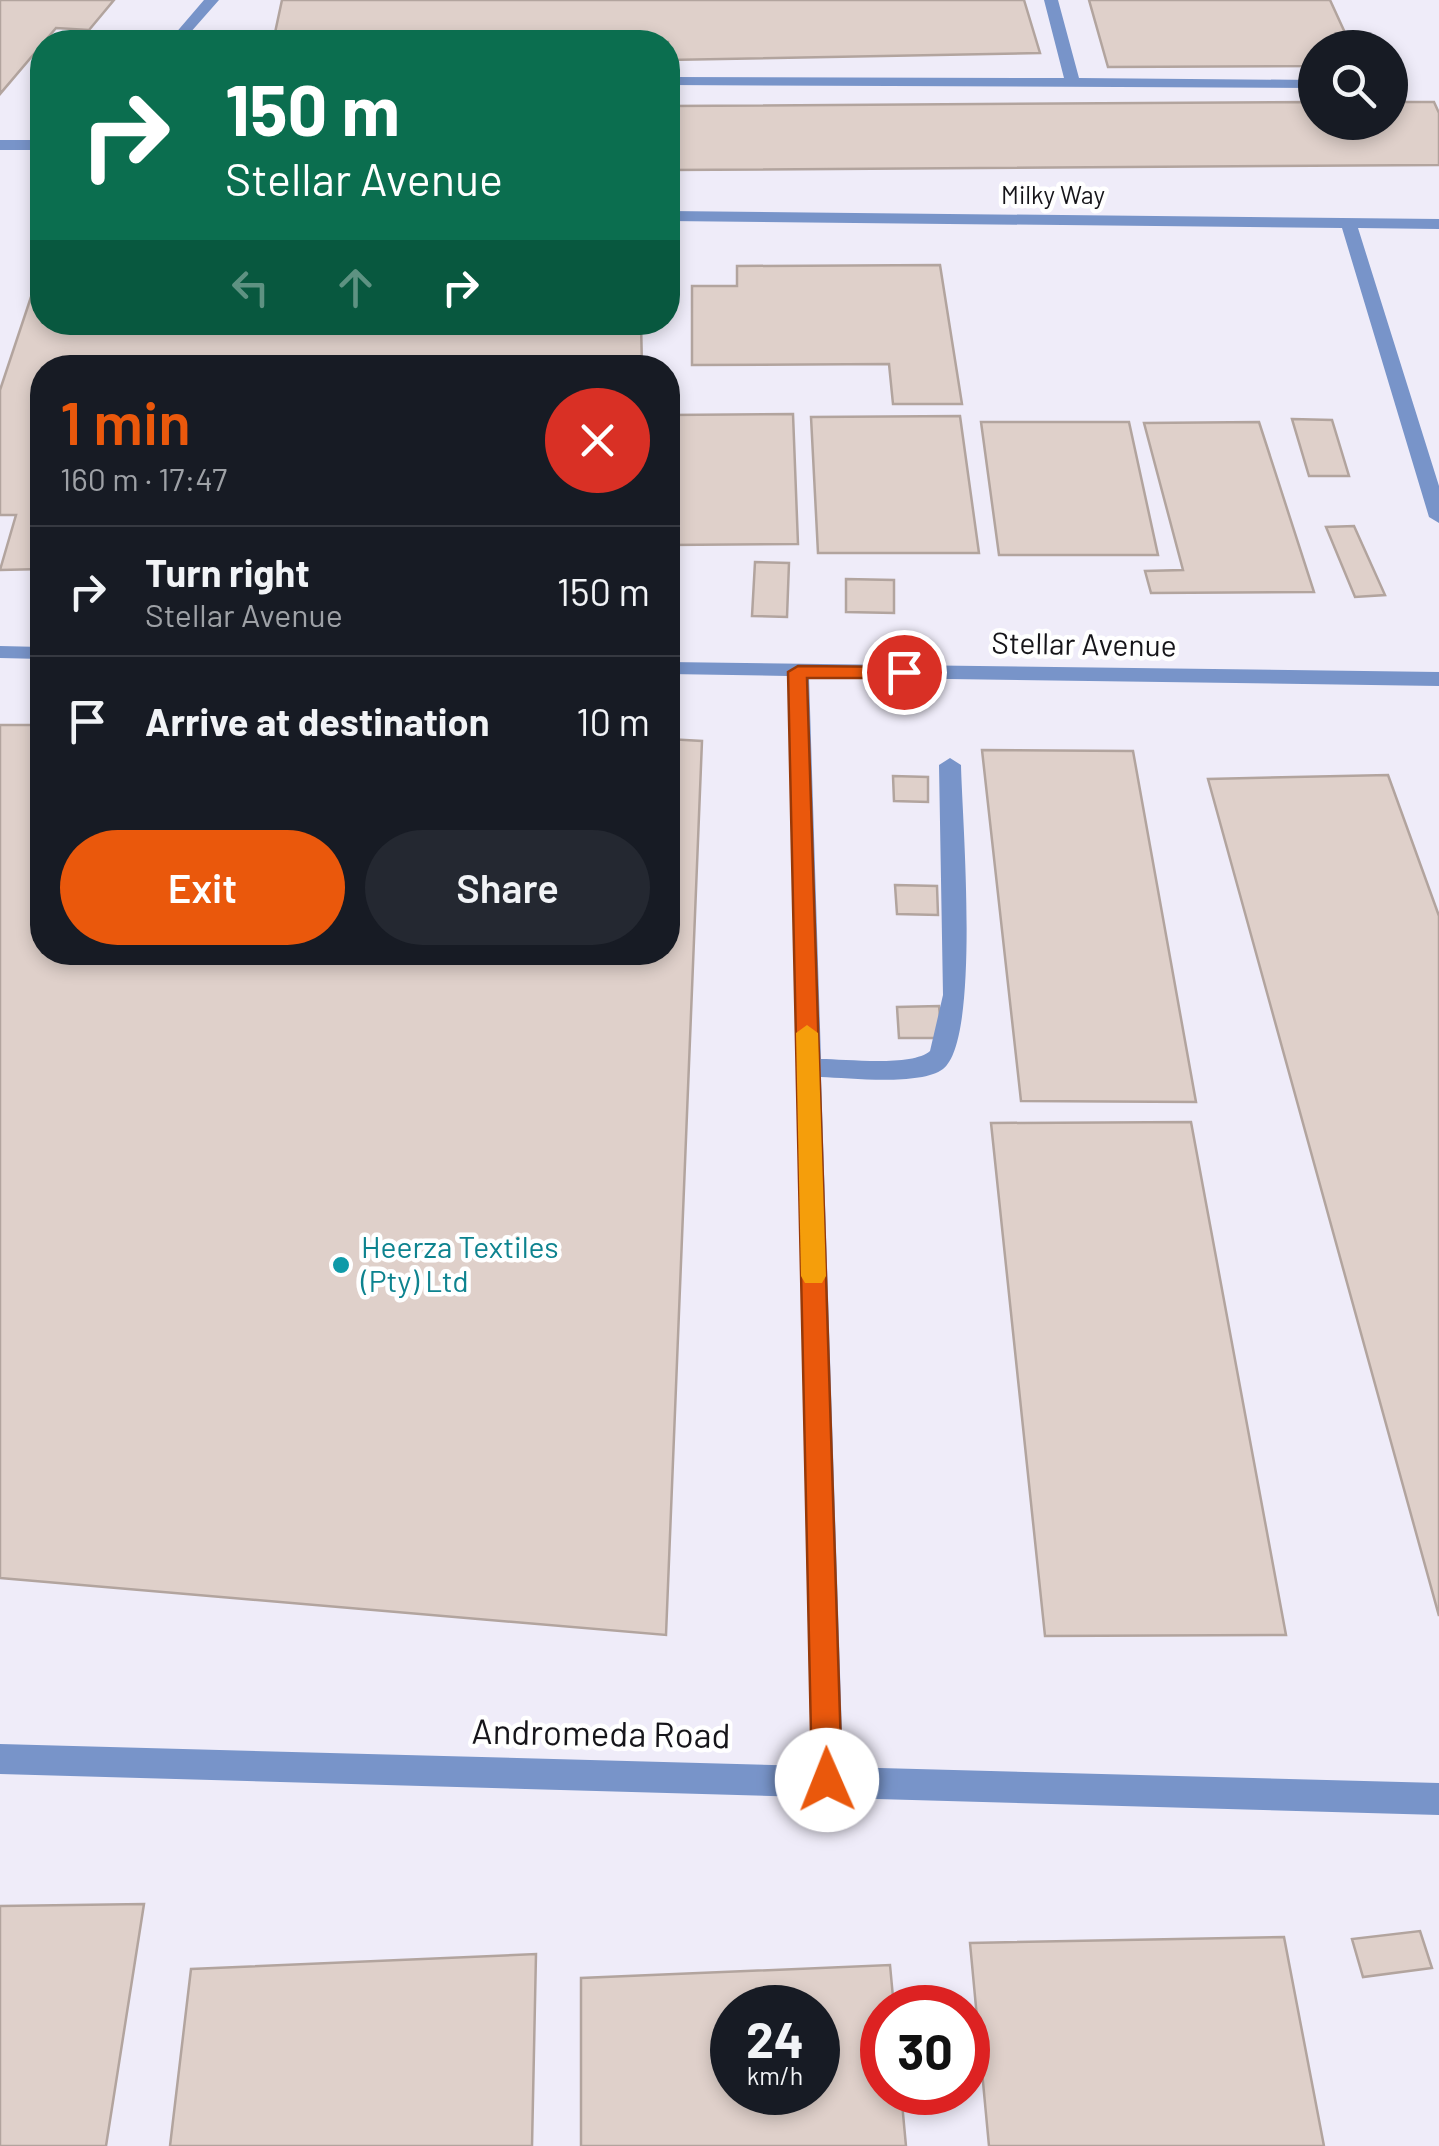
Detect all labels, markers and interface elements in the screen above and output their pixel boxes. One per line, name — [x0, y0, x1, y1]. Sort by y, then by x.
map controls — [1298, 30, 1408, 140]
button: search — [1298, 30, 1408, 140]
text: 150 m — [225, 66, 400, 150]
icon: right — [60, 70, 190, 200]
text: Stellar Avenue — [225, 151, 503, 205]
street label: Milky Way — [1001, 179, 1105, 209]
icon: left — [223, 260, 278, 315]
icon: ahead — [328, 260, 383, 315]
icon: right — [433, 260, 488, 315]
text: 1 min — [60, 385, 191, 457]
button: close — [545, 388, 650, 493]
text: 160 m · 17:47 — [60, 459, 227, 497]
text: Turn right — [145, 549, 310, 595]
icon: right — [60, 564, 115, 619]
text: 150 m — [557, 568, 650, 614]
text: Stellar Avenue — [145, 595, 343, 633]
street label: Stellar Avenue — [991, 623, 1177, 663]
pin — [862, 630, 947, 715]
icon: arrive — [877, 645, 932, 700]
icon: arrive — [60, 694, 115, 749]
text: Arrive at destination — [145, 698, 490, 744]
text: 10 m — [576, 698, 650, 744]
button: Exit — [60, 830, 345, 945]
button: Share — [365, 830, 650, 945]
place label: Heerza Textiles (Pty) Ltd — [360, 1228, 559, 1298]
marker: Heerza Textiles (Pty) Ltd — [330, 1254, 352, 1276]
street label: Andromeda Road — [471, 1709, 731, 1755]
position arrow — [775, 1728, 879, 1832]
speed limit sign: 30 — [860, 1985, 990, 2115]
text: 24 — [746, 2008, 804, 2068]
text: km/h — [747, 2060, 803, 2090]

